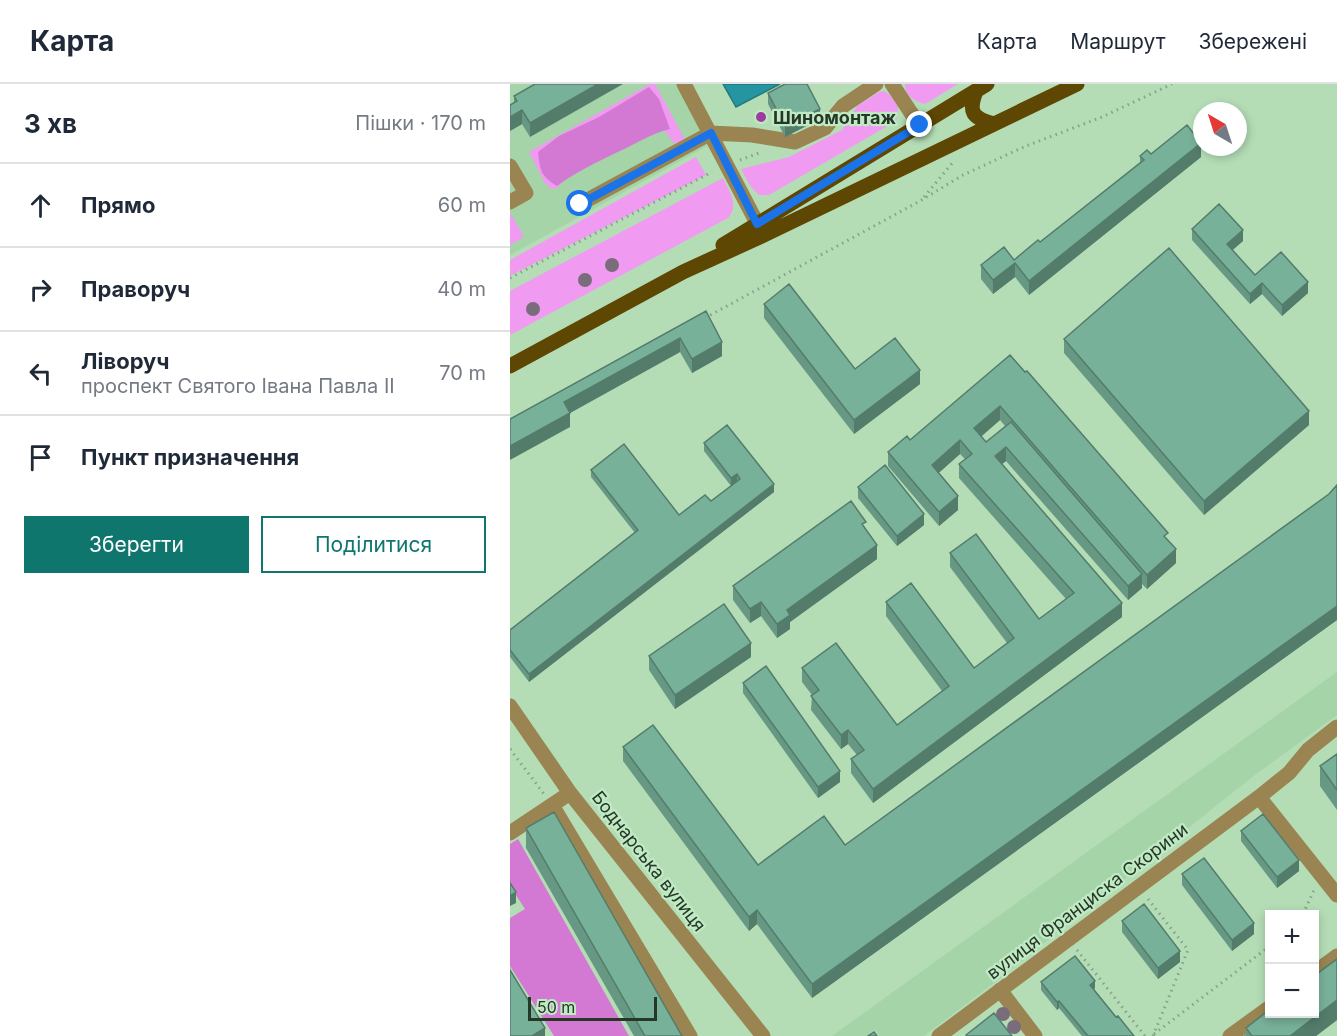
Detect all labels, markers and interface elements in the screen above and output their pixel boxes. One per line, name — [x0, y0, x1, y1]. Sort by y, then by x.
text: Карта — [30, 24, 114, 58]
text: Карта — [977, 29, 1037, 54]
text: Маршрут — [1070, 29, 1165, 54]
text: Збережені — [1198, 29, 1307, 54]
north arrow — [1193, 102, 1247, 156]
place label: Шиномонтаж — [773, 107, 896, 128]
text: 3 хв — [24, 108, 77, 139]
marker: Шиномонтаж — [754, 110, 768, 124]
text: Пішки · 170 m — [355, 111, 486, 135]
route end — [906, 111, 932, 137]
icon: ahead — [24, 189, 57, 222]
route start — [566, 190, 592, 216]
text: Прямо — [81, 192, 155, 218]
text: 60 m — [438, 193, 486, 217]
icon: right — [24, 273, 57, 306]
text: Праворуч — [81, 276, 190, 302]
text: 40 m — [437, 277, 486, 301]
text: Ліворуч — [81, 348, 169, 374]
icon: left — [24, 357, 57, 390]
text: 70 m — [439, 361, 486, 385]
text: проспект Святого Івана Павла II — [81, 374, 395, 398]
icon: arrive — [24, 441, 57, 474]
text: Пункт призначення — [81, 444, 299, 470]
button: Зберегти — [24, 516, 249, 573]
button: Поділитися — [261, 516, 486, 573]
street label: Боднарська вулиця — [588, 787, 710, 935]
street label: вулиця Франциска Скорини — [982, 819, 1192, 983]
map controls — [1265, 910, 1319, 1018]
button: + — [1265, 910, 1319, 964]
button: − — [1265, 964, 1319, 1018]
scale bar — [528, 994, 657, 1022]
text: 50 m — [537, 997, 575, 1017]

